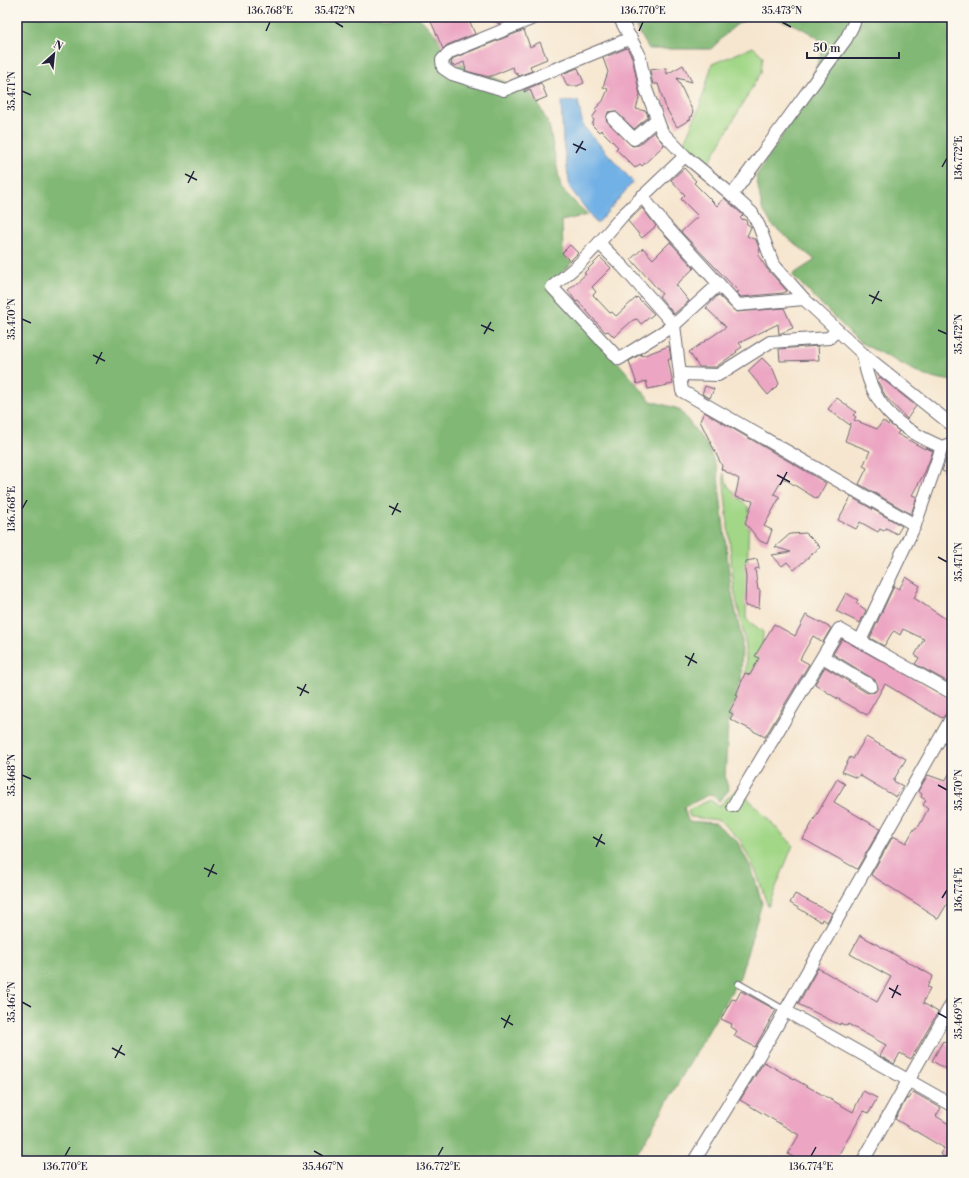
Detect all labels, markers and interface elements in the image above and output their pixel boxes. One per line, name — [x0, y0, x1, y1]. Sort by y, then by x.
text: 136.768°E — [247, 5, 293, 17]
text: 35.472°N — [315, 5, 356, 17]
text: 136.770°E — [620, 5, 666, 17]
text: 35.473°N — [762, 5, 803, 17]
north arrow — [34, 34, 74, 74]
scale bar — [807, 34, 899, 60]
text: N — [51, 38, 65, 54]
text: 50 m — [813, 41, 841, 56]
text: 35.471°N — [6, 71, 18, 111]
text: 136.772°E — [953, 136, 965, 180]
text: 35.470°N — [6, 298, 18, 340]
text: 35.472°N — [953, 313, 965, 354]
text: 136.768°E — [6, 486, 18, 532]
text: 35.471°N — [953, 542, 965, 582]
text: 35.468°N — [6, 753, 18, 796]
text: 35.470°N — [953, 769, 965, 811]
text: 136.774°E — [953, 868, 965, 912]
text: 35.467°N — [6, 981, 18, 1022]
text: 35.469°N — [953, 996, 965, 1039]
text: 136.770°E — [42, 1161, 88, 1173]
text: 35.467°N — [303, 1161, 344, 1173]
text: 136.772°E — [416, 1161, 460, 1173]
text: 136.774°E — [789, 1161, 833, 1173]

